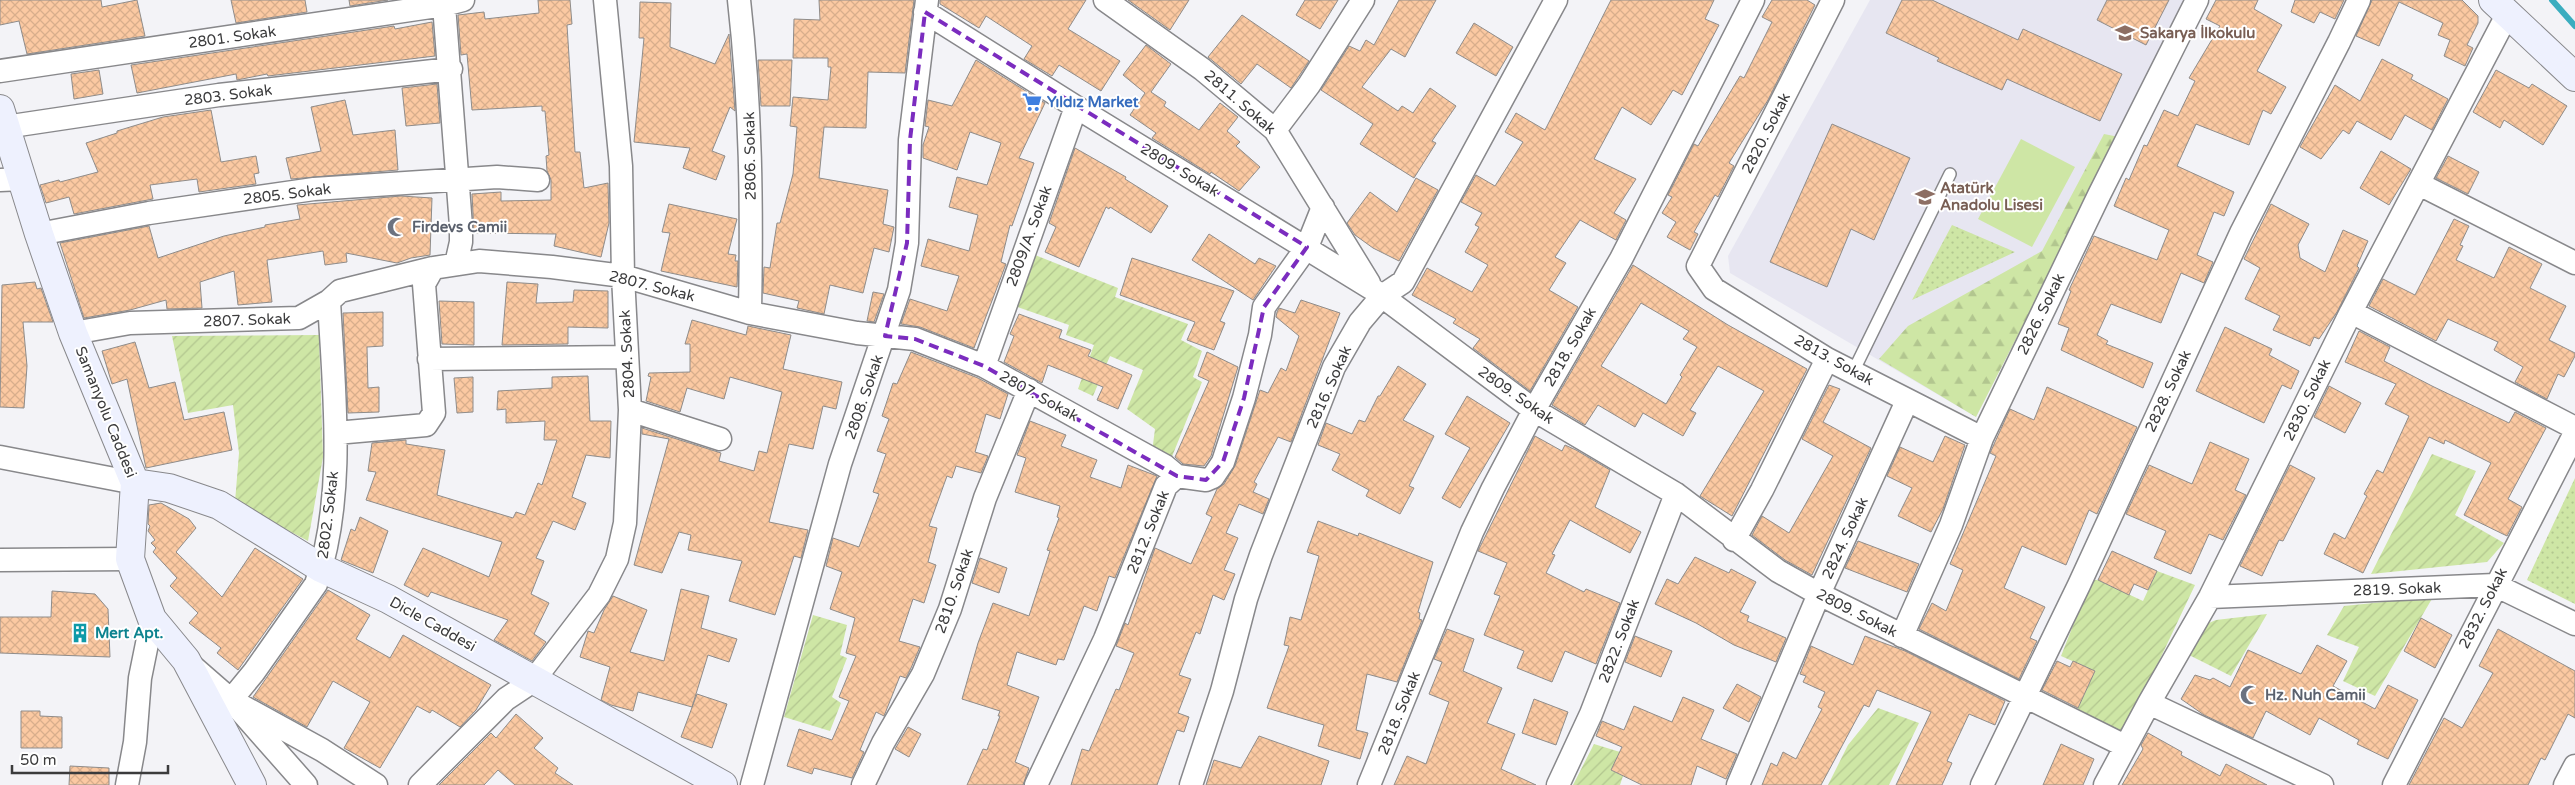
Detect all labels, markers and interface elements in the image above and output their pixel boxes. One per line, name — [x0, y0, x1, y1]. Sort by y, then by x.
street label: 2801. Sokak — [187, 22, 277, 52]
school or university icon: Sakarya İlkokulu — [2114, 22, 2136, 44]
place label: Sakarya İlkokulu — [2140, 24, 2255, 43]
street label: 2811. Sokak — [1201, 66, 1279, 138]
street label: 2803. Sokak — [183, 81, 273, 109]
street label: 2820. Sokak — [1738, 89, 1794, 177]
supermarket icon: Yıldız Market — [1021, 91, 1043, 113]
place label: Yıldız Market — [1047, 93, 1139, 111]
street label: 2806. Sokak — [740, 112, 760, 200]
street label: 2809. Sokak — [1137, 139, 1223, 201]
place label: Atatürk Anadolu Lisesi — [1940, 179, 2043, 214]
street label: 2805. Sokak — [242, 180, 332, 208]
street label: 2809/A. Sokak — [1002, 183, 1056, 289]
school or university icon: Atatürk Anadolu Lisesi — [1914, 186, 1936, 208]
mosque icon: Firdevs Camii — [386, 216, 408, 238]
place label: Firdevs Camii — [412, 218, 507, 236]
street label: 2807. Sokak — [607, 267, 697, 305]
street label: 2826. Sokak — [2014, 270, 2068, 358]
street label: 2818. Sokak — [1540, 304, 1600, 390]
street label: 2807. Sokak — [203, 309, 291, 331]
street label: 2804. Sokak — [616, 309, 638, 399]
street label: 2813. Sokak — [1791, 331, 1877, 389]
street label: 2816. Sokak — [1303, 343, 1355, 431]
street label: Samanyolu Caddesi — [71, 344, 141, 480]
street label: 2828. Sokak — [2141, 347, 2195, 435]
street label: 2808. Sokak — [841, 352, 887, 442]
street label: 2830. Sokak — [2280, 356, 2334, 444]
street label: 2809. Sokak — [1475, 362, 1557, 428]
street label: 2807. Sokak — [996, 367, 1082, 425]
street label: 2802. Sokak — [314, 470, 342, 560]
street label: 2812. Sokak — [1123, 488, 1173, 576]
street label: 2824. Sokak — [1818, 494, 1872, 582]
street label: 2810. Sokak — [931, 546, 977, 636]
street label: 2832. Sokak — [2455, 564, 2511, 652]
street label: 2819. Sokak — [2352, 578, 2442, 600]
street label: 2809. Sokak — [1813, 585, 1901, 641]
street label: Dicle Caddesi — [387, 593, 479, 655]
street label: 2822. Sokak — [1595, 596, 1643, 686]
building icon: Mert Apt. — [69, 622, 91, 644]
place label: Mert Apt. — [95, 624, 163, 643]
street label: 2818. Sokak — [1374, 669, 1424, 757]
mosque icon: Hz. Nuh Camii — [2239, 684, 2261, 706]
place label: Hz. Nuh Camii — [2265, 686, 2366, 704]
scale bar — [12, 742, 169, 774]
text: 50 m — [20, 751, 57, 769]

